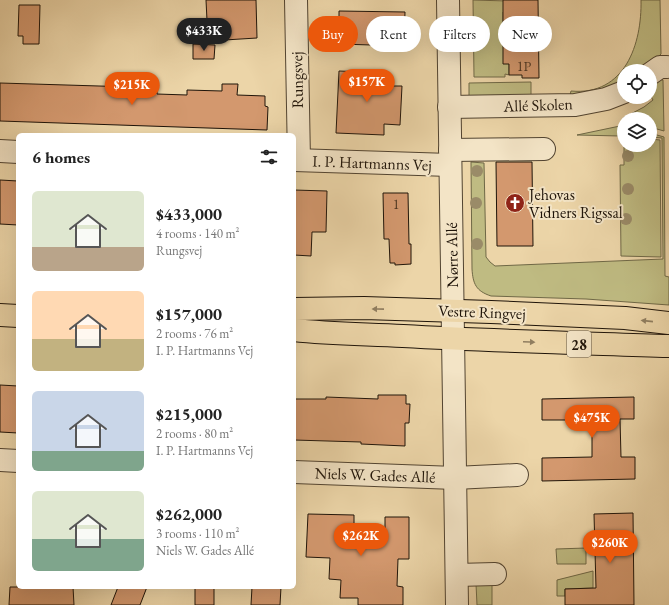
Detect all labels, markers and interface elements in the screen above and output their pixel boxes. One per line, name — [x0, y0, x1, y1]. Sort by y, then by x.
chip: Buy — [308, 16, 358, 52]
chip: Rent — [366, 16, 421, 52]
chip: Filters — [429, 16, 490, 52]
chip: New — [498, 16, 552, 52]
pin: $433K — [176, 18, 232, 52]
text: $433K — [186, 22, 222, 39]
street label: Rungsvej — [286, 51, 308, 109]
house number: 1P — [517, 57, 531, 75]
map controls — [617, 64, 657, 152]
button: locate — [617, 64, 657, 104]
pin: $157K — [339, 69, 395, 103]
pin: $215K — [104, 72, 160, 106]
text: $157K — [349, 73, 385, 90]
text: $215K — [114, 76, 150, 93]
street label: Allé Skolen — [502, 93, 574, 117]
button: layers — [617, 112, 657, 152]
text: 6 homes — [32, 146, 90, 168]
icon: filters — [258, 146, 280, 168]
street label: I. P. Hartmanns Vej — [312, 150, 432, 176]
place label: Jehovas Vidners Rigssal — [527, 184, 623, 223]
church icon: Jehovas Vidners Rigssal — [504, 192, 526, 214]
house number: 1 — [393, 195, 399, 213]
text: $433,000 — [156, 203, 222, 225]
icon: home — [64, 207, 112, 255]
street label: Nørre Allé — [441, 222, 463, 288]
text: 4 rooms · 140 m² — [156, 225, 240, 242]
text: Rungsvej — [156, 242, 202, 259]
street label: Vestre Ringvej — [438, 300, 526, 324]
text: $157,000 — [156, 303, 222, 325]
one-way arrow — [372, 305, 384, 312]
icon: home — [64, 307, 112, 355]
one-way arrow — [641, 317, 653, 324]
text: 2 rooms · 76 m² — [156, 325, 233, 342]
road number: 28 — [567, 331, 591, 357]
one-way arrow — [523, 339, 536, 345]
text: I. P. Hartmanns Vej — [156, 342, 253, 359]
text: $215,000 — [156, 403, 222, 425]
pin: $475K — [564, 405, 620, 439]
icon: home — [64, 407, 112, 455]
text: $475K — [574, 409, 610, 426]
text: 2 rooms · 80 m² — [156, 425, 233, 442]
text: I. P. Hartmanns Vej — [156, 442, 253, 459]
street label: Niels W. Gades Allé — [314, 462, 436, 488]
text: $262,000 — [156, 503, 222, 525]
icon: home — [64, 507, 112, 555]
pin: $262K — [333, 523, 389, 557]
text: 3 rooms · 110 m² — [156, 525, 240, 542]
text: $262K — [343, 527, 379, 544]
pin: $260K — [582, 530, 638, 564]
text: $260K — [592, 534, 628, 551]
text: Niels W. Gades Allé — [156, 542, 254, 559]

